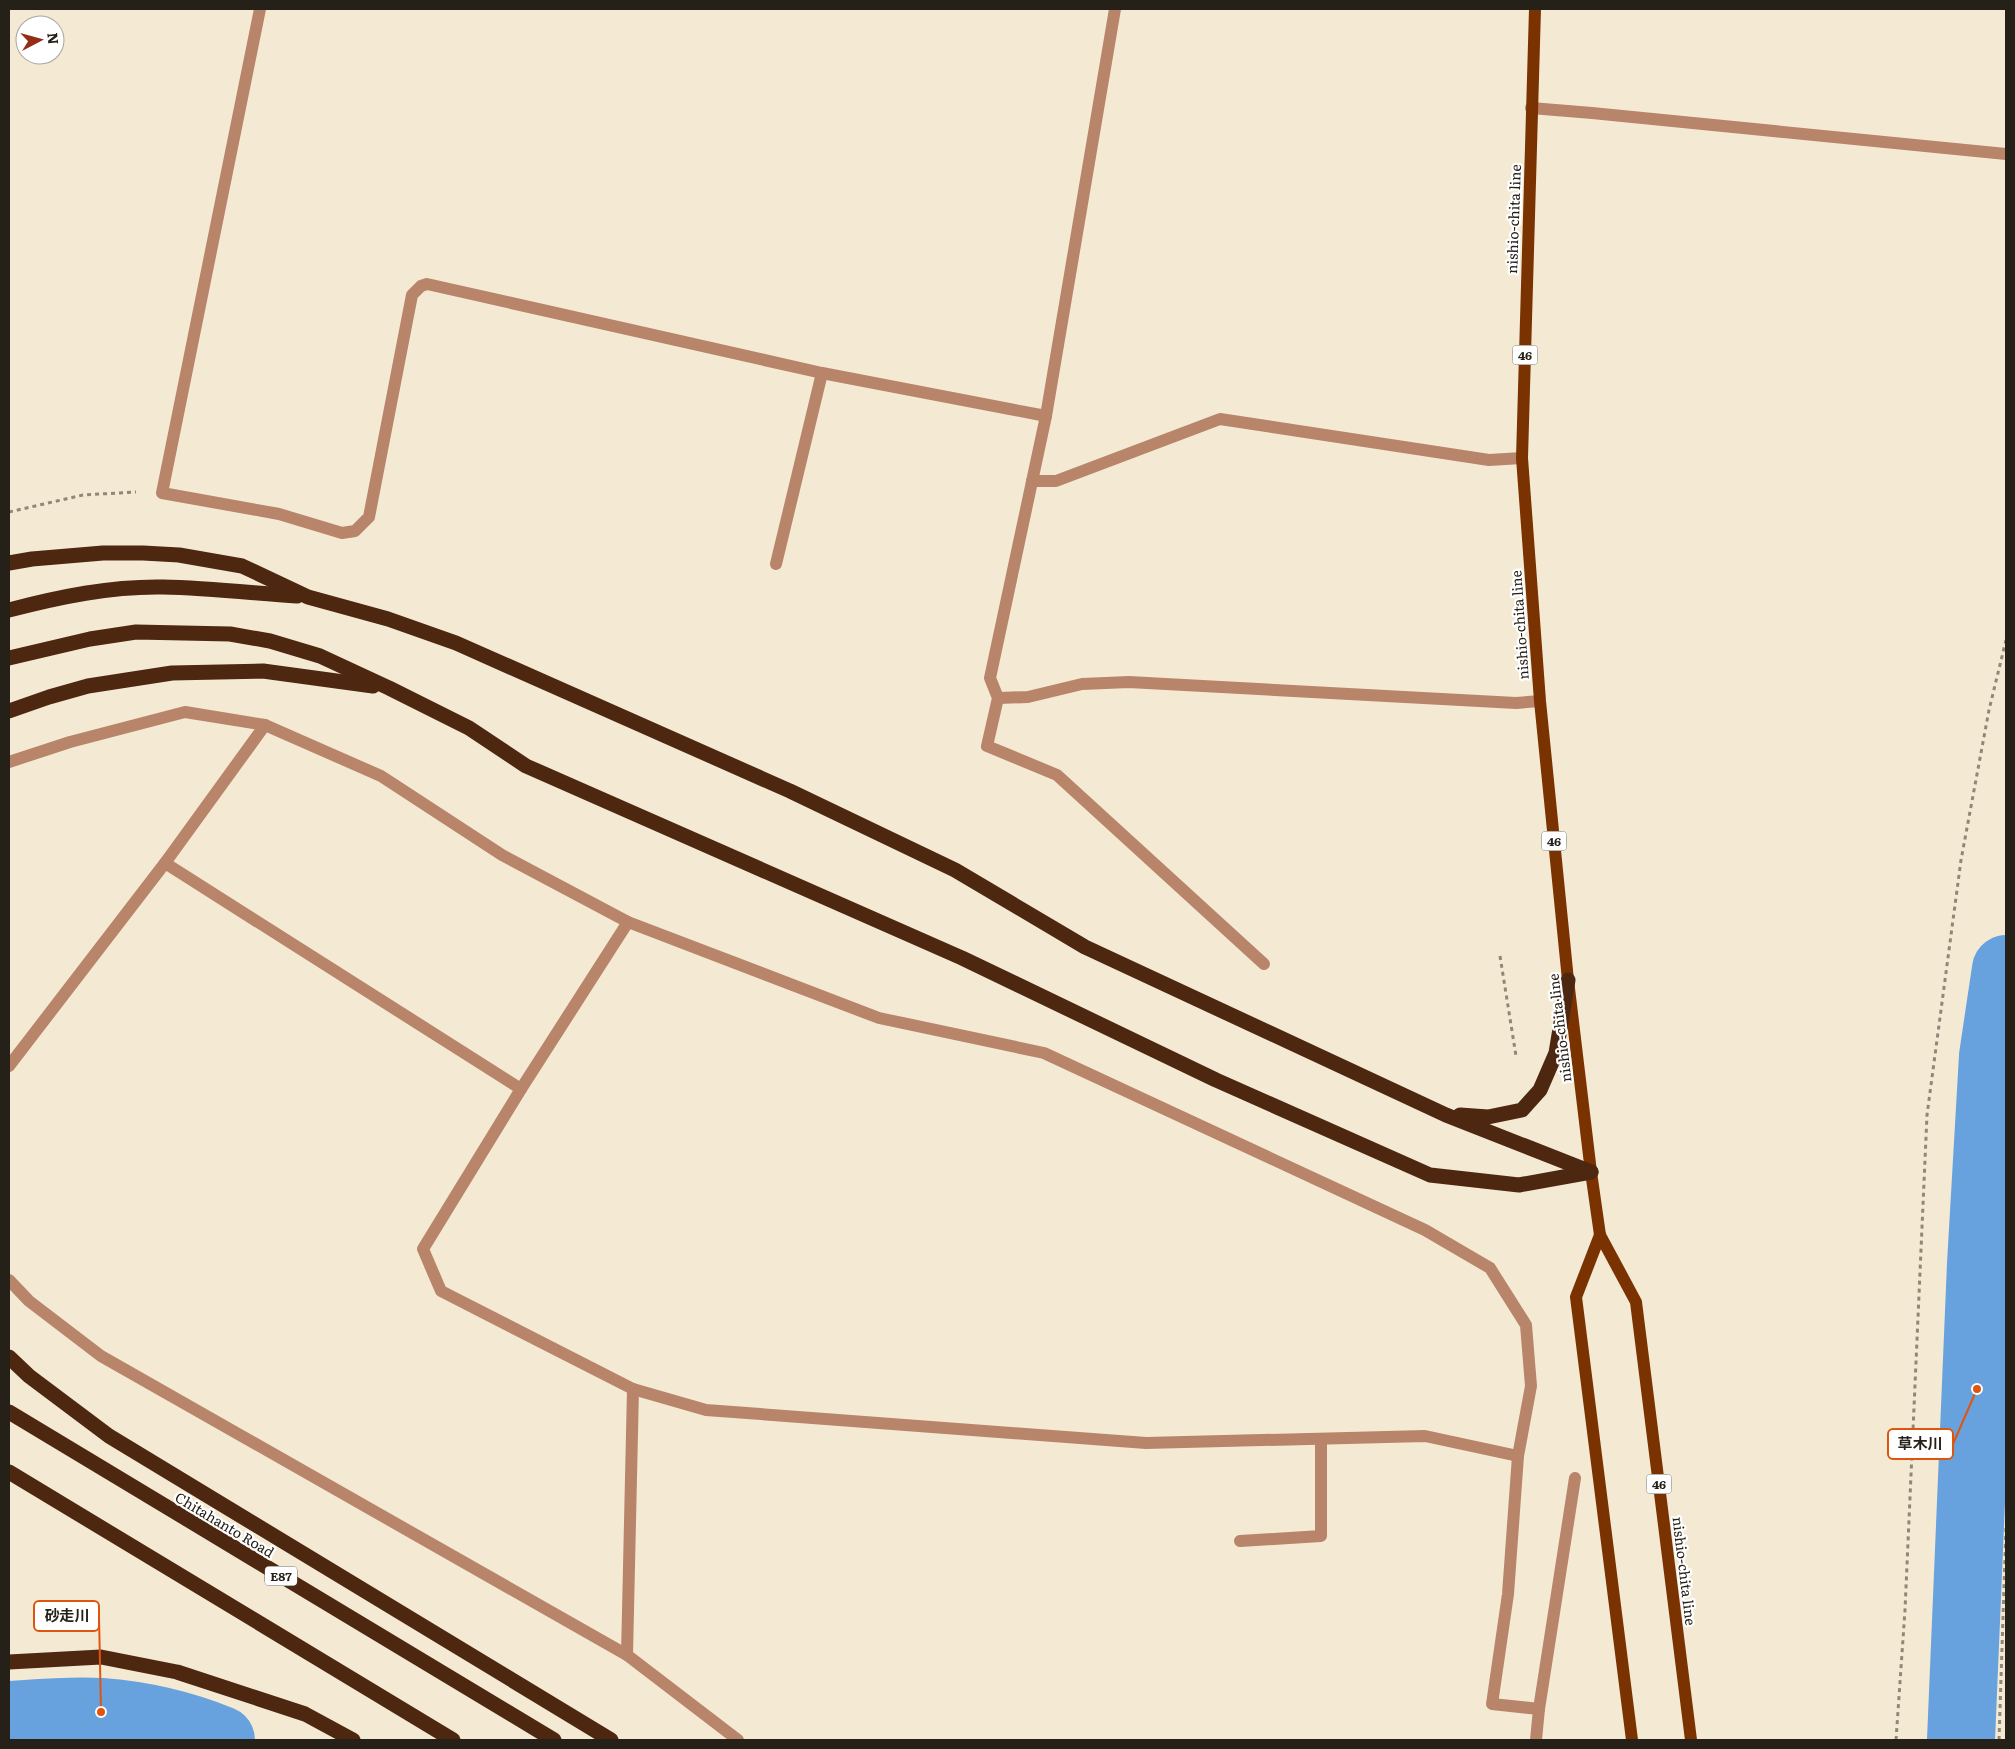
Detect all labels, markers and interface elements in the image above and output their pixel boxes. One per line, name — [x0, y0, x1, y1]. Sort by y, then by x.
north arrow — [15, 15, 65, 65]
text: N — [43, 32, 65, 46]
street label: nishio-chita line — [1501, 164, 1525, 274]
road number: 46 — [1512, 346, 1538, 364]
street label: nishio-chita line — [1505, 570, 1533, 680]
road number: 46 — [1542, 831, 1566, 850]
street label: nishio-chita line — [1542, 972, 1576, 1084]
callout: 草木川 — [1888, 1429, 1953, 1459]
text: 草木川 — [1897, 1431, 1943, 1454]
road number: 46 — [1646, 1475, 1672, 1494]
street label: Chitahanto Road — [172, 1487, 279, 1562]
street label: nishio-chita line — [1668, 1515, 1702, 1627]
road number: E87 — [265, 1566, 297, 1585]
callout: 砂走川 — [34, 1601, 99, 1631]
text: 砂走川 — [44, 1603, 90, 1626]

